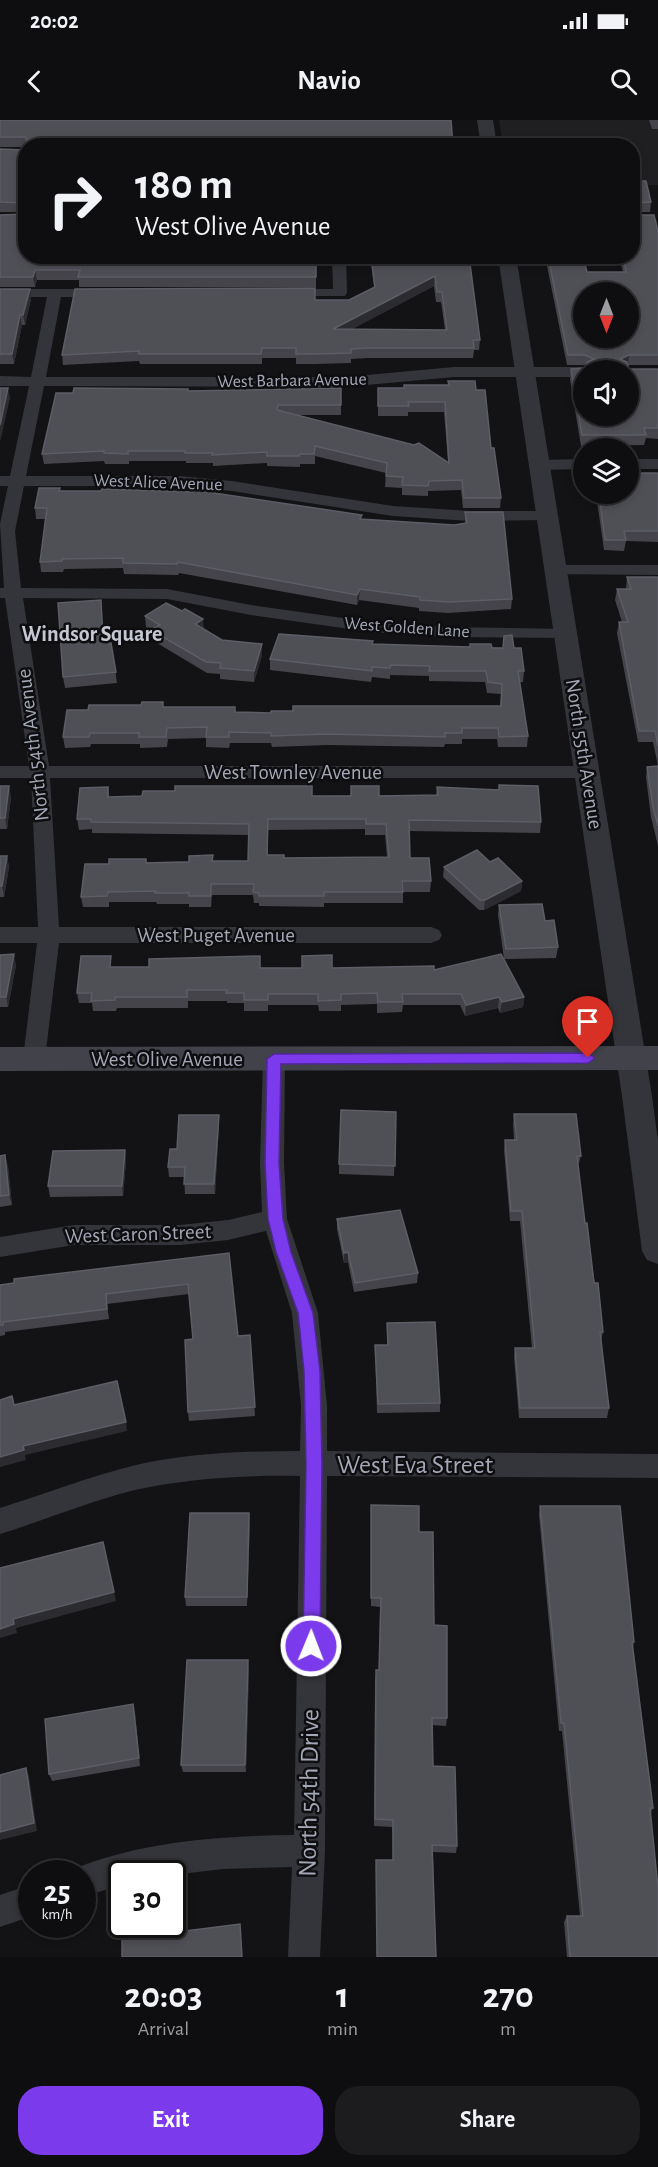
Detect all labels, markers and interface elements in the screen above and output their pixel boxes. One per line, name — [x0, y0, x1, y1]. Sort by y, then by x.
text: 20:02 — [30, 10, 79, 32]
icon: back — [18, 65, 51, 98]
icon: search — [607, 65, 640, 98]
text: Navio — [297, 67, 361, 94]
icon: right — [36, 162, 114, 240]
text: 180 m — [135, 164, 233, 206]
text: West Olive Avenue — [135, 213, 330, 240]
north arrow — [573, 282, 639, 348]
map controls — [573, 282, 639, 504]
button: sound — [573, 360, 639, 426]
street label: West Barbara Avenue — [217, 371, 367, 391]
button: layers — [573, 438, 639, 504]
street label: West Alice Avenue — [93, 472, 223, 494]
street label: West Golden Lane — [344, 615, 470, 641]
district label: Windsor Square — [22, 623, 162, 645]
street label: North 54th Avenue — [13, 668, 53, 822]
street label: North 55th Avenue — [562, 677, 606, 831]
street label: West Townley Avenue — [204, 762, 382, 783]
street label: West Puget Avenue — [137, 925, 295, 946]
pin — [562, 996, 613, 1058]
icon: arrive — [571, 1005, 604, 1038]
street label: West Olive Avenue — [91, 1049, 243, 1070]
street label: West Caron Street — [64, 1221, 212, 1247]
street label: West Eva Street — [337, 1452, 493, 1478]
position arrow — [279, 1614, 343, 1678]
street label: North 54th Drive — [295, 1709, 323, 1877]
speed limit sign: 30 — [108, 1860, 186, 1938]
text: 25 — [43, 1877, 71, 1907]
text: km/h — [42, 1907, 72, 1922]
text: 20:03 — [124, 1978, 203, 2014]
text: 1 — [336, 1978, 349, 2014]
text: 270 — [482, 1978, 534, 2014]
text: Arrival — [138, 2019, 189, 2039]
text: min — [327, 2019, 358, 2039]
text: m — [500, 2019, 516, 2039]
button: Exit — [18, 2086, 323, 2155]
button: Share — [335, 2086, 640, 2155]

